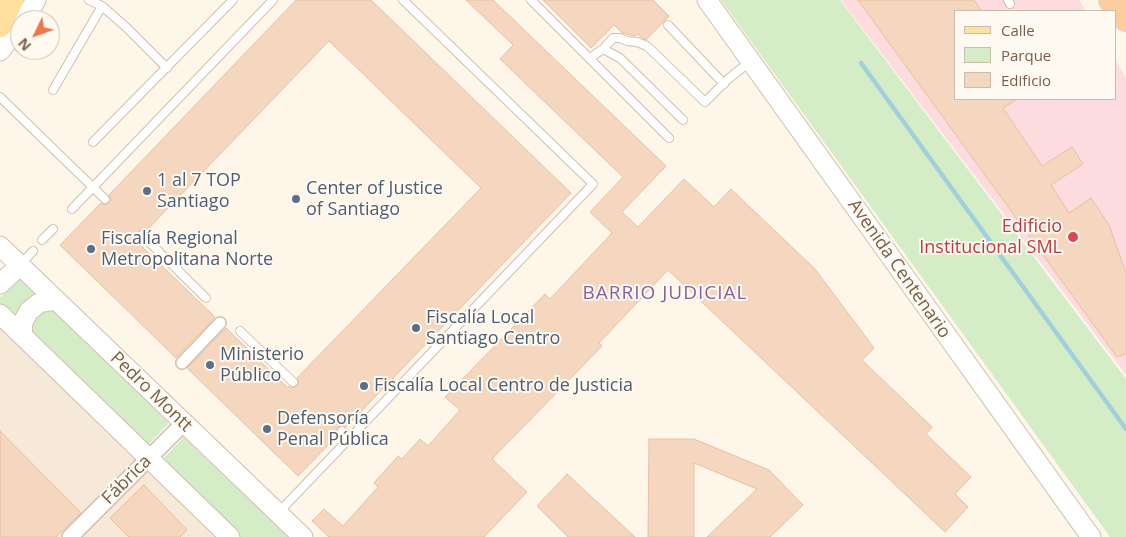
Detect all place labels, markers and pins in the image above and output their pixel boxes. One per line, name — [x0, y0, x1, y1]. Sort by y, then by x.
place label: 1 al 7 TOP Santiago — [157, 170, 241, 212]
place label: Center of Justice of Santiago — [306, 178, 443, 220]
marker: 1 al 7 TOP Santiago — [141, 185, 153, 197]
marker: Center of Justice of Santiago — [290, 193, 302, 205]
place label: Edificio Institucional SML — [919, 216, 1062, 258]
place label: Fiscalía Regional Metropolitana Norte — [101, 228, 273, 270]
marker: Edificio Institucional SML — [1066, 230, 1080, 244]
marker: Fiscalía Regional Metropolitana Norte — [85, 243, 97, 255]
place label: Fiscalía Local Santiago Centro — [426, 307, 560, 350]
marker: Fiscalía Local Santiago Centro — [410, 322, 422, 334]
place label: Ministerio Público — [220, 344, 304, 386]
marker: Ministerio Público — [204, 359, 216, 371]
place label: Fiscalía Local Centro de Justicia — [374, 375, 633, 397]
marker: Fiscalía Local Centro de Justicia — [358, 380, 370, 392]
place label: Defensoría Penal Pública — [277, 408, 389, 450]
marker: Defensoría Penal Pública — [261, 423, 273, 435]

